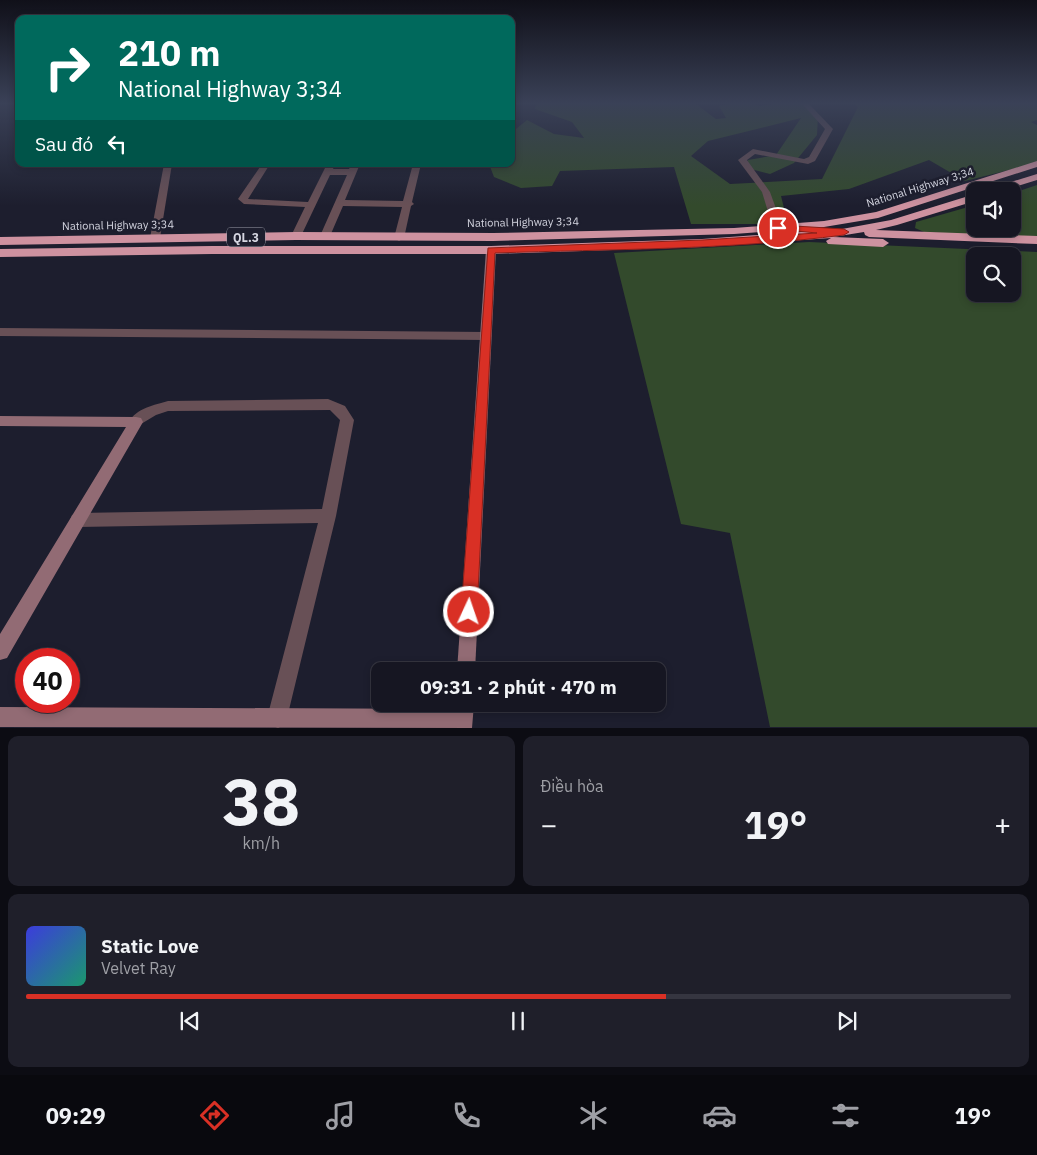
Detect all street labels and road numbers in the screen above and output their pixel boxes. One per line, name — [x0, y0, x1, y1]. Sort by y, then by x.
street label: National Highway 3;34 — [864, 164, 976, 210]
street label: National Highway 3;34 — [467, 214, 579, 230]
street label: National Highway 3;34 — [62, 217, 174, 233]
road number: QL.3 — [227, 228, 265, 246]

